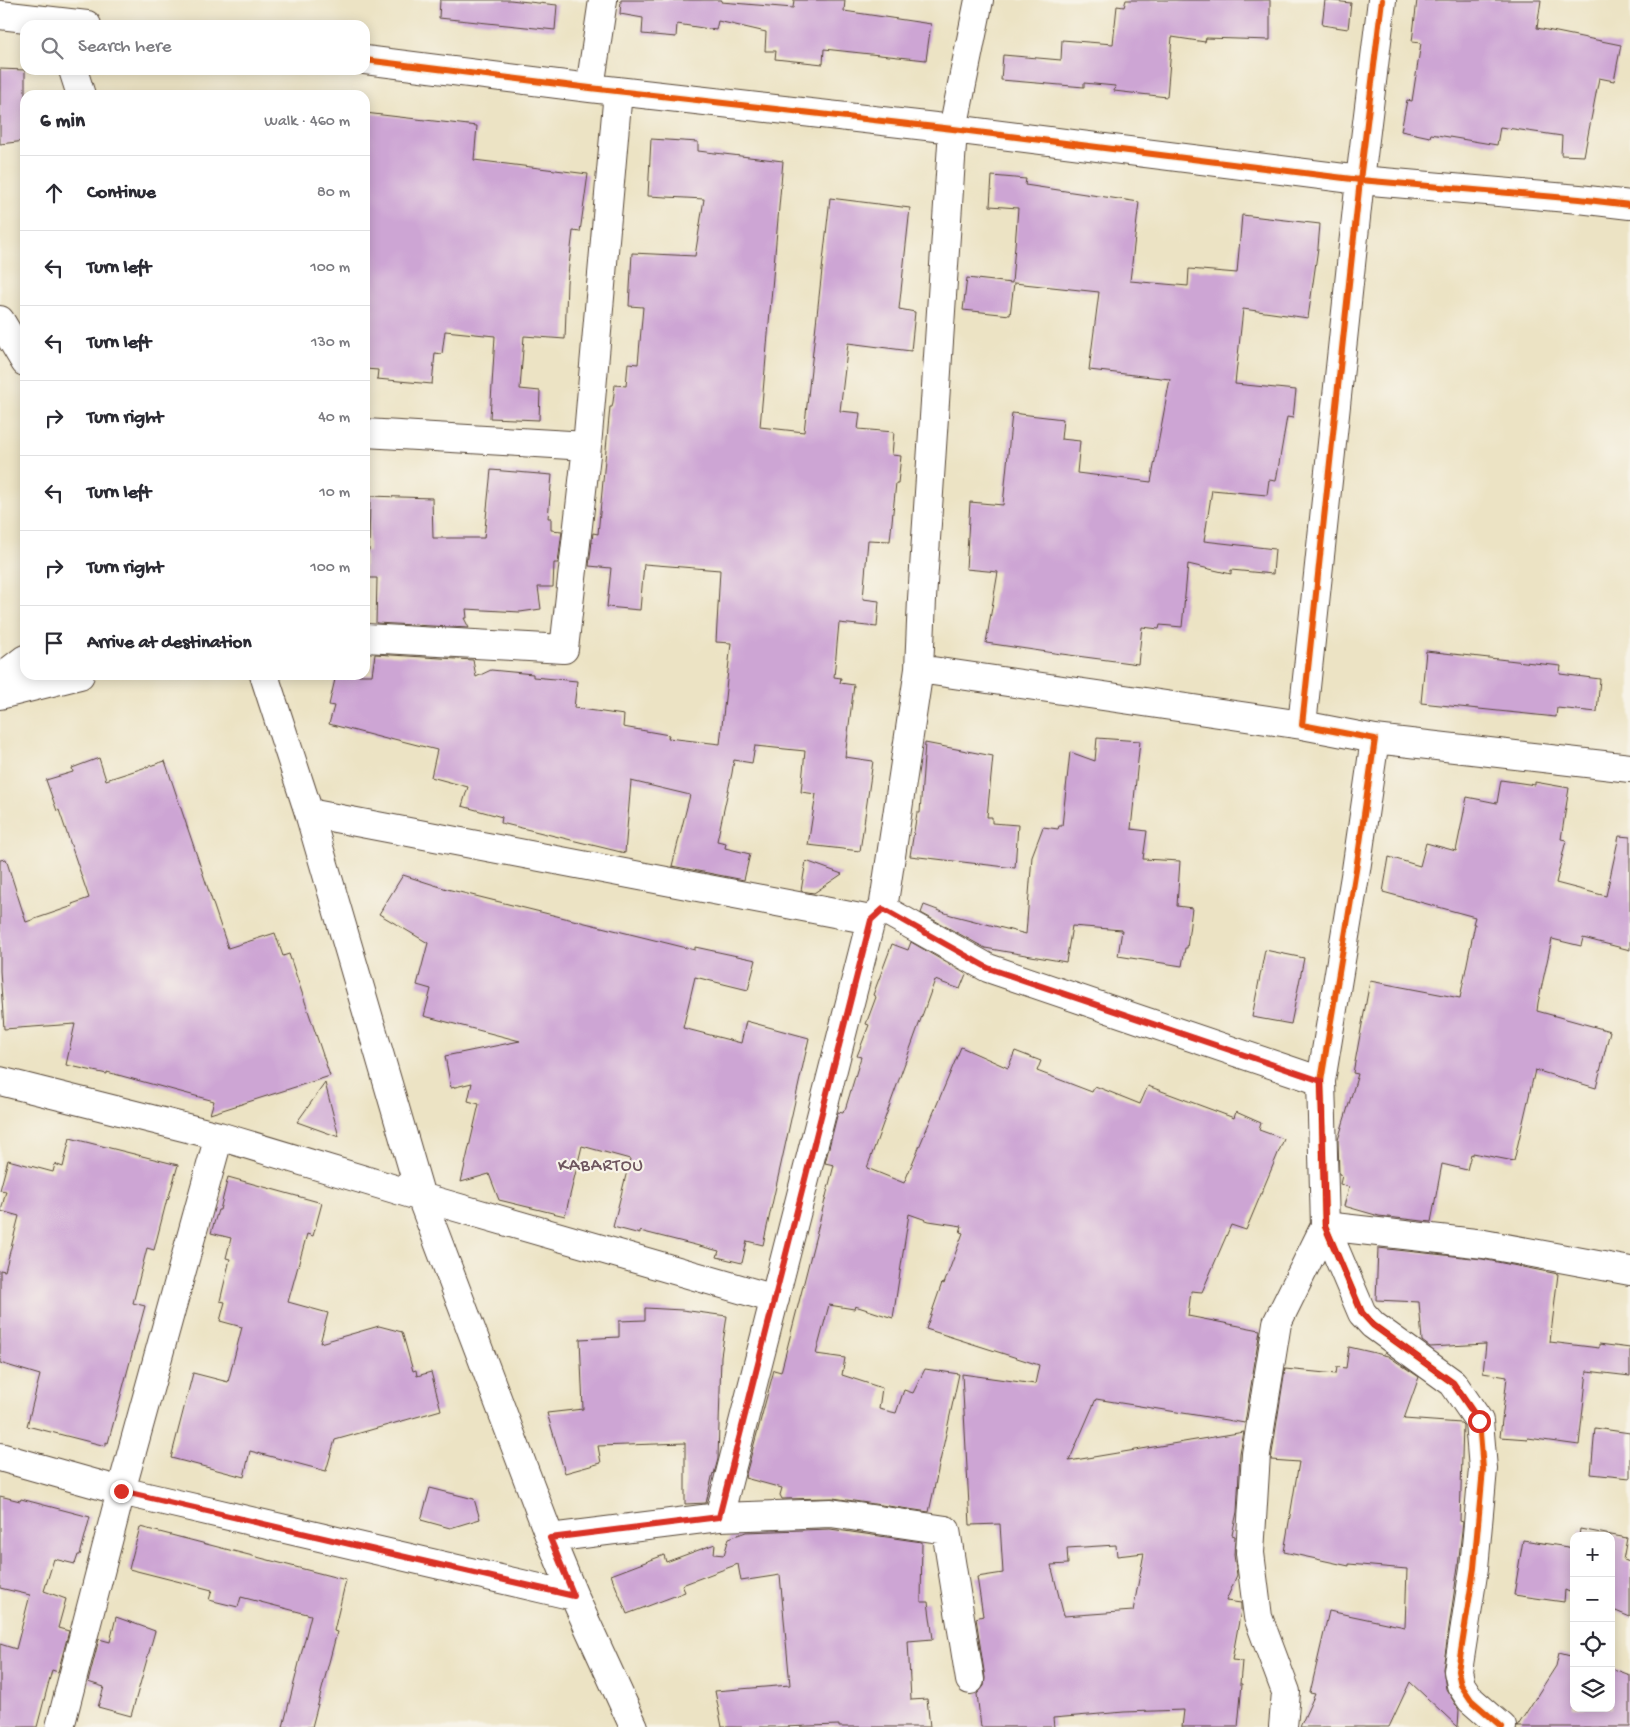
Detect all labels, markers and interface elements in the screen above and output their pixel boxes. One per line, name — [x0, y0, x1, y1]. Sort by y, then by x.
search box — [20, 20, 370, 75]
icon: search — [38, 34, 66, 62]
text: Search here — [78, 36, 172, 59]
text: 6 min — [40, 110, 85, 135]
text: Walk · 460 m — [264, 113, 350, 132]
icon: ahead — [40, 179, 68, 207]
text: Continue — [87, 182, 156, 205]
text: 80 m — [317, 184, 350, 203]
icon: left — [40, 254, 68, 282]
text: Turn left — [87, 257, 151, 280]
text: 100 m — [310, 259, 350, 278]
icon: left — [40, 329, 68, 357]
text: Turn left — [87, 332, 151, 355]
text: 130 m — [311, 334, 350, 353]
icon: right — [40, 404, 68, 432]
text: Turn right — [87, 407, 163, 430]
text: 40 m — [318, 409, 350, 428]
icon: left — [40, 479, 68, 507]
text: Turn left — [87, 482, 151, 505]
text: 10 m — [319, 484, 350, 503]
icon: right — [40, 554, 68, 582]
text: Turn right — [87, 557, 163, 580]
text: 100 m — [310, 559, 350, 578]
icon: arrive — [40, 629, 68, 657]
text: Arrive at destination — [87, 632, 251, 655]
district label: KABARTOU — [558, 1156, 644, 1177]
route start — [1468, 1410, 1491, 1433]
route end — [110, 1480, 133, 1503]
map controls — [1570, 1532, 1615, 1712]
button: + — [1570, 1532, 1615, 1577]
button: − — [1570, 1577, 1615, 1622]
button: locate — [1570, 1622, 1615, 1667]
button: layers — [1570, 1667, 1615, 1712]

